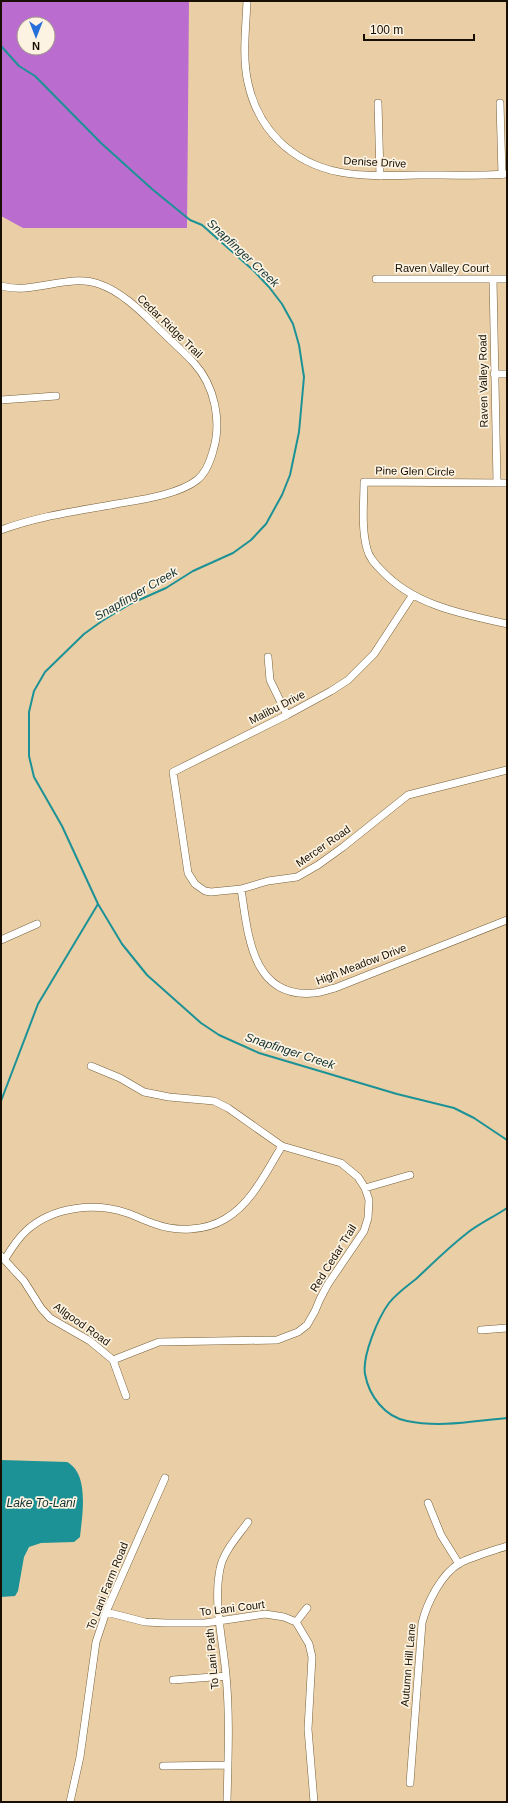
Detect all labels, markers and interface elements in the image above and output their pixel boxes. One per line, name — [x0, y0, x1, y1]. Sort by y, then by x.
north arrow — [16, 16, 56, 56]
scale bar — [364, 16, 474, 42]
text: 100 m — [370, 23, 403, 37]
text: N — [32, 40, 40, 52]
street label: Denise Drive — [343, 154, 407, 170]
water label: Snapfinger Creek — [204, 216, 283, 291]
street label: Raven Valley Court — [395, 262, 489, 274]
street label: Cedar Ridge Trail — [135, 292, 205, 360]
street label: Raven Valley Road — [476, 334, 490, 428]
street label: Pine Glen Circle — [375, 464, 455, 478]
water label: Snapfinger Creek — [92, 564, 181, 623]
street label: Malibu Drive — [247, 688, 307, 726]
street label: Mercer Road — [294, 823, 352, 869]
street label: High Meadow Drive — [314, 941, 408, 987]
water label: Snapfinger Creek — [243, 1030, 338, 1072]
street label: Red Cedar Trail — [307, 1222, 359, 1294]
street label: Allgood Road — [52, 1300, 112, 1348]
water label: Lake To-Lani — [7, 1496, 76, 1510]
street label: To Lani Farm Road — [84, 1540, 130, 1632]
street label: To Lani Court — [199, 1598, 265, 1618]
street label: Autumn Hill Lane — [398, 1623, 418, 1707]
street label: To Lani Path — [203, 1628, 221, 1690]

